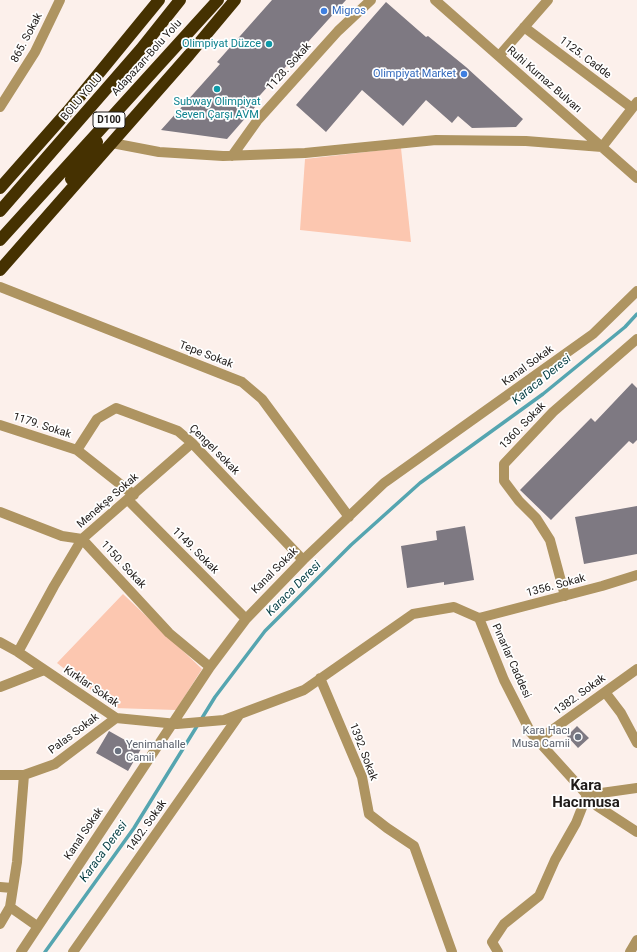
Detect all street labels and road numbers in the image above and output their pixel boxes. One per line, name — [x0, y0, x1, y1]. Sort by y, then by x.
street label: 865. Sokak — [8, 11, 46, 65]
street label: Adapazarı-Bolu Yolu — [109, 17, 185, 99]
street label: 1125. Cadde — [556, 34, 614, 82]
street label: 1128. Sokak — [264, 40, 314, 94]
street label: Ruhi Kurnaz Bulvarı — [504, 44, 584, 116]
street label: BOLU YOLU — [58, 72, 106, 124]
road number: D100 — [93, 112, 125, 128]
street label: Tepe Sokak — [177, 339, 235, 371]
street label: Kanal Sokak — [500, 343, 556, 389]
street label: 1360. Sokak — [497, 400, 549, 452]
street label: 1179. Sokak — [11, 410, 73, 442]
street label: Çengel sokak — [186, 422, 242, 478]
street label: Menekşe Sokak — [75, 471, 141, 531]
street label: 1149. Sokak — [169, 525, 221, 577]
street label: 1150. Sokak — [98, 538, 148, 592]
street label: Kanal Sokak — [249, 545, 301, 597]
street label: 1356. Sokak — [525, 572, 587, 600]
street label: Pınarlar Caddesi — [489, 622, 533, 700]
street label: Kırklar Sokak — [61, 664, 121, 710]
street label: 1382. Sokak — [552, 672, 608, 718]
street label: Palas Sokak — [46, 711, 102, 757]
street label: 1392. Sokak — [346, 721, 380, 783]
street label: 1402. Sokak — [124, 798, 170, 854]
street label: Kanal Sokak — [62, 805, 106, 863]

